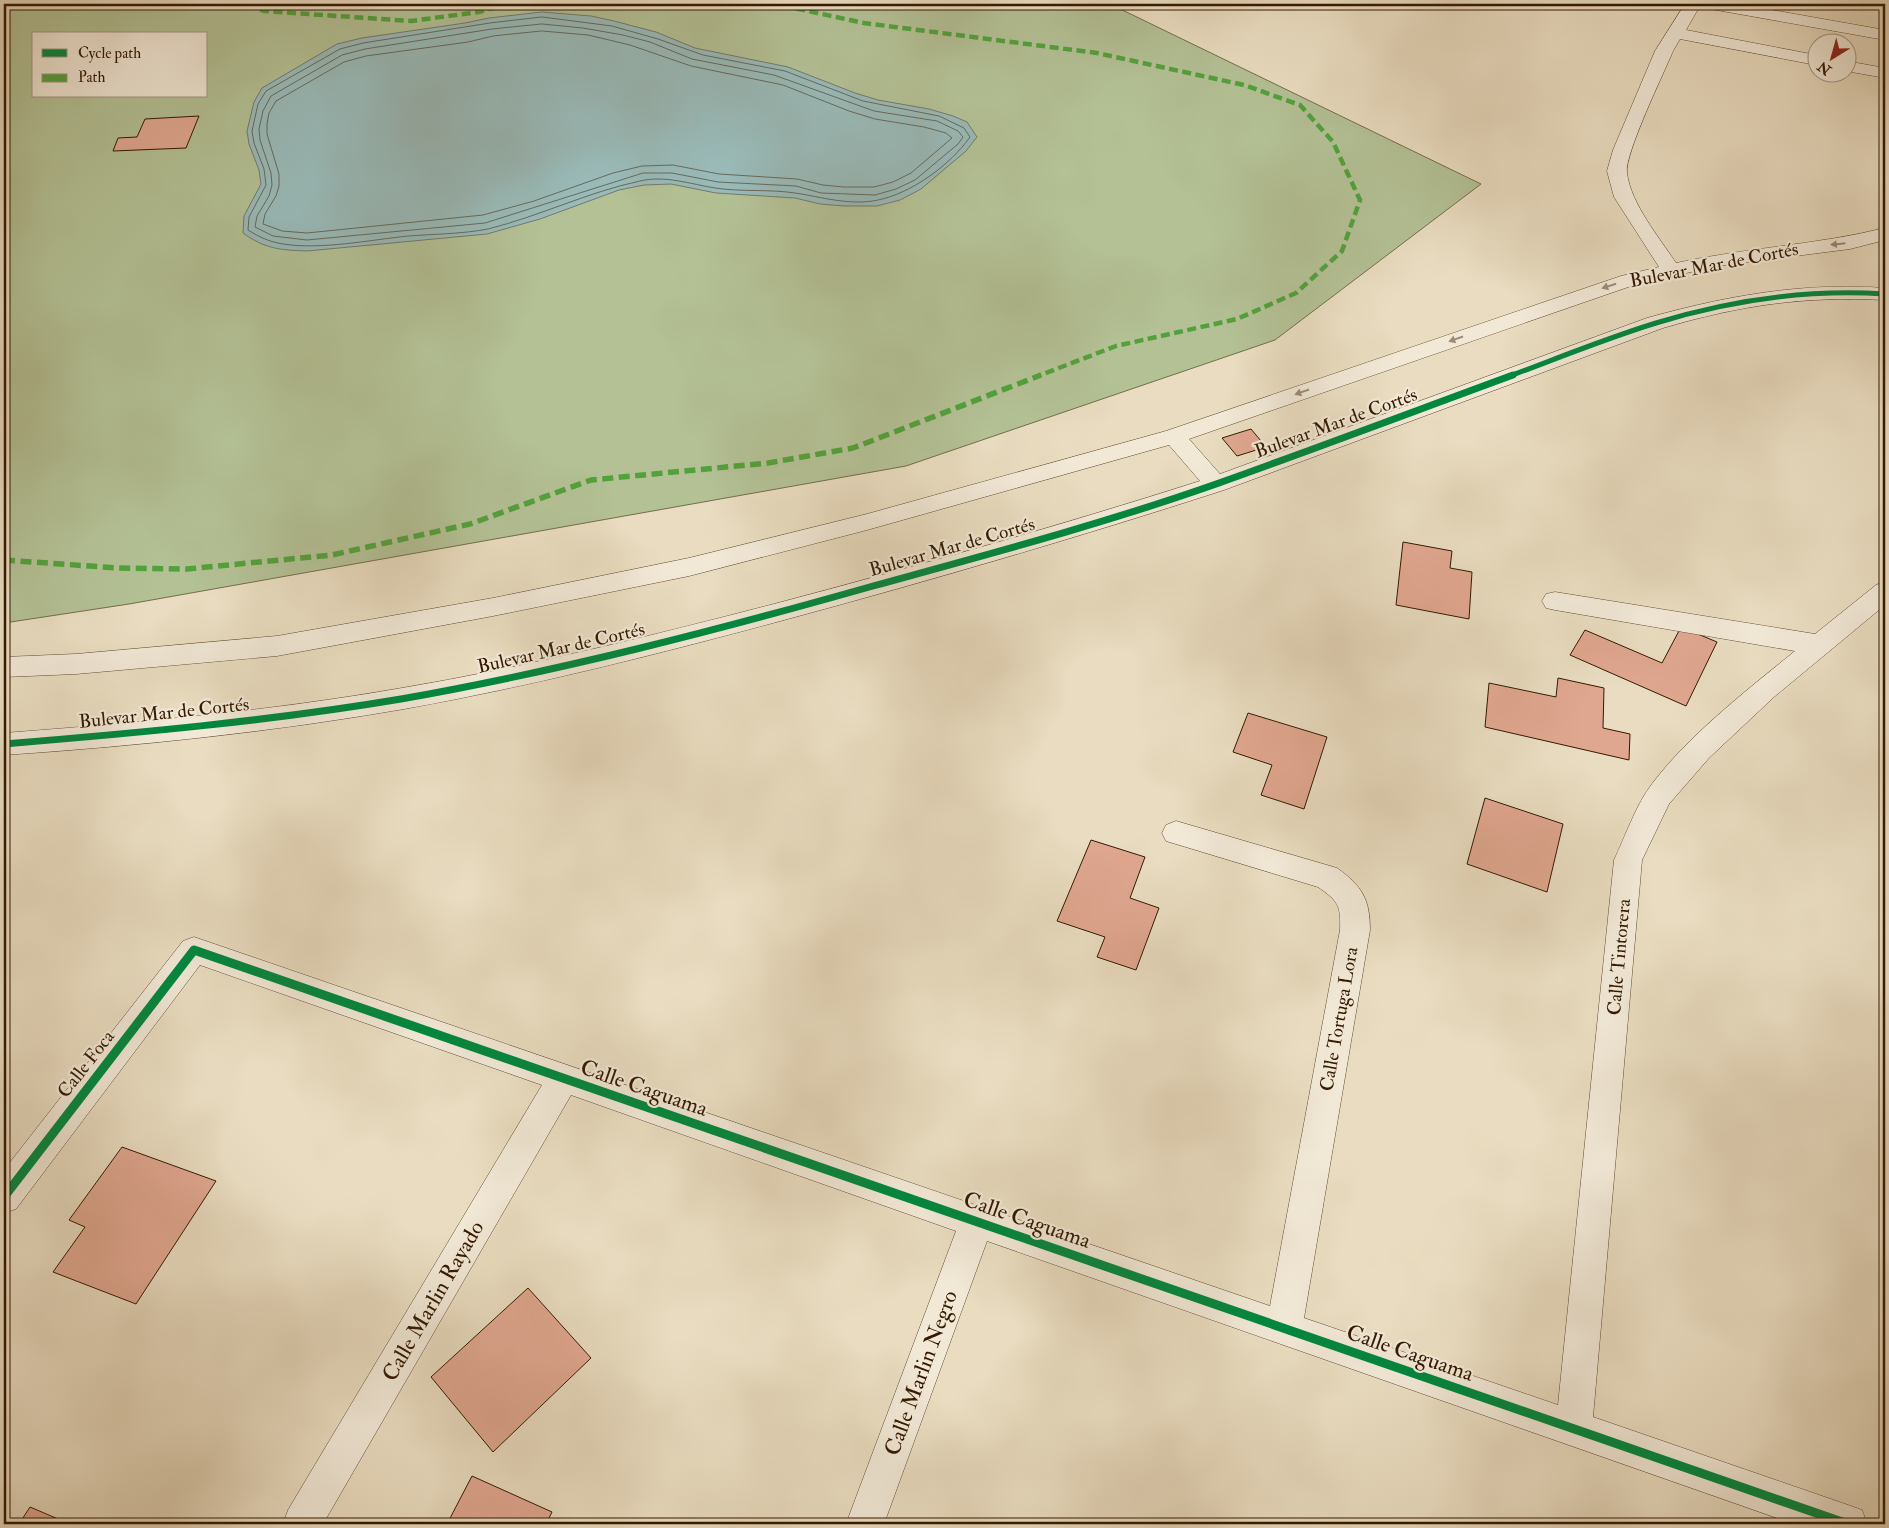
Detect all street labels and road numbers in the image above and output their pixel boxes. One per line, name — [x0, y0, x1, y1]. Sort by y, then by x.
street label: Bulevar Mar de Cortés — [1628, 237, 1800, 293]
street label: Bulevar Mar de Cortés — [1251, 382, 1421, 464]
street label: Bulevar Mar de Cortés — [866, 512, 1038, 582]
street label: Bulevar Mar de Cortés — [475, 617, 647, 679]
street label: Bulevar Mar de Cortés — [78, 692, 250, 734]
street label: Calle Tintorera — [1602, 898, 1636, 1016]
street label: Calle Tortuga Lora — [1314, 945, 1364, 1093]
street label: Calle Foca — [52, 1025, 120, 1103]
street label: Calle Caguama — [577, 1053, 712, 1123]
street label: Calle Caguama — [960, 1185, 1095, 1255]
street label: Calle Marlin Rayado — [376, 1216, 490, 1386]
street label: Calle Marlin Negro — [878, 1287, 964, 1459]
street label: Calle Caguama — [1343, 1318, 1478, 1388]

